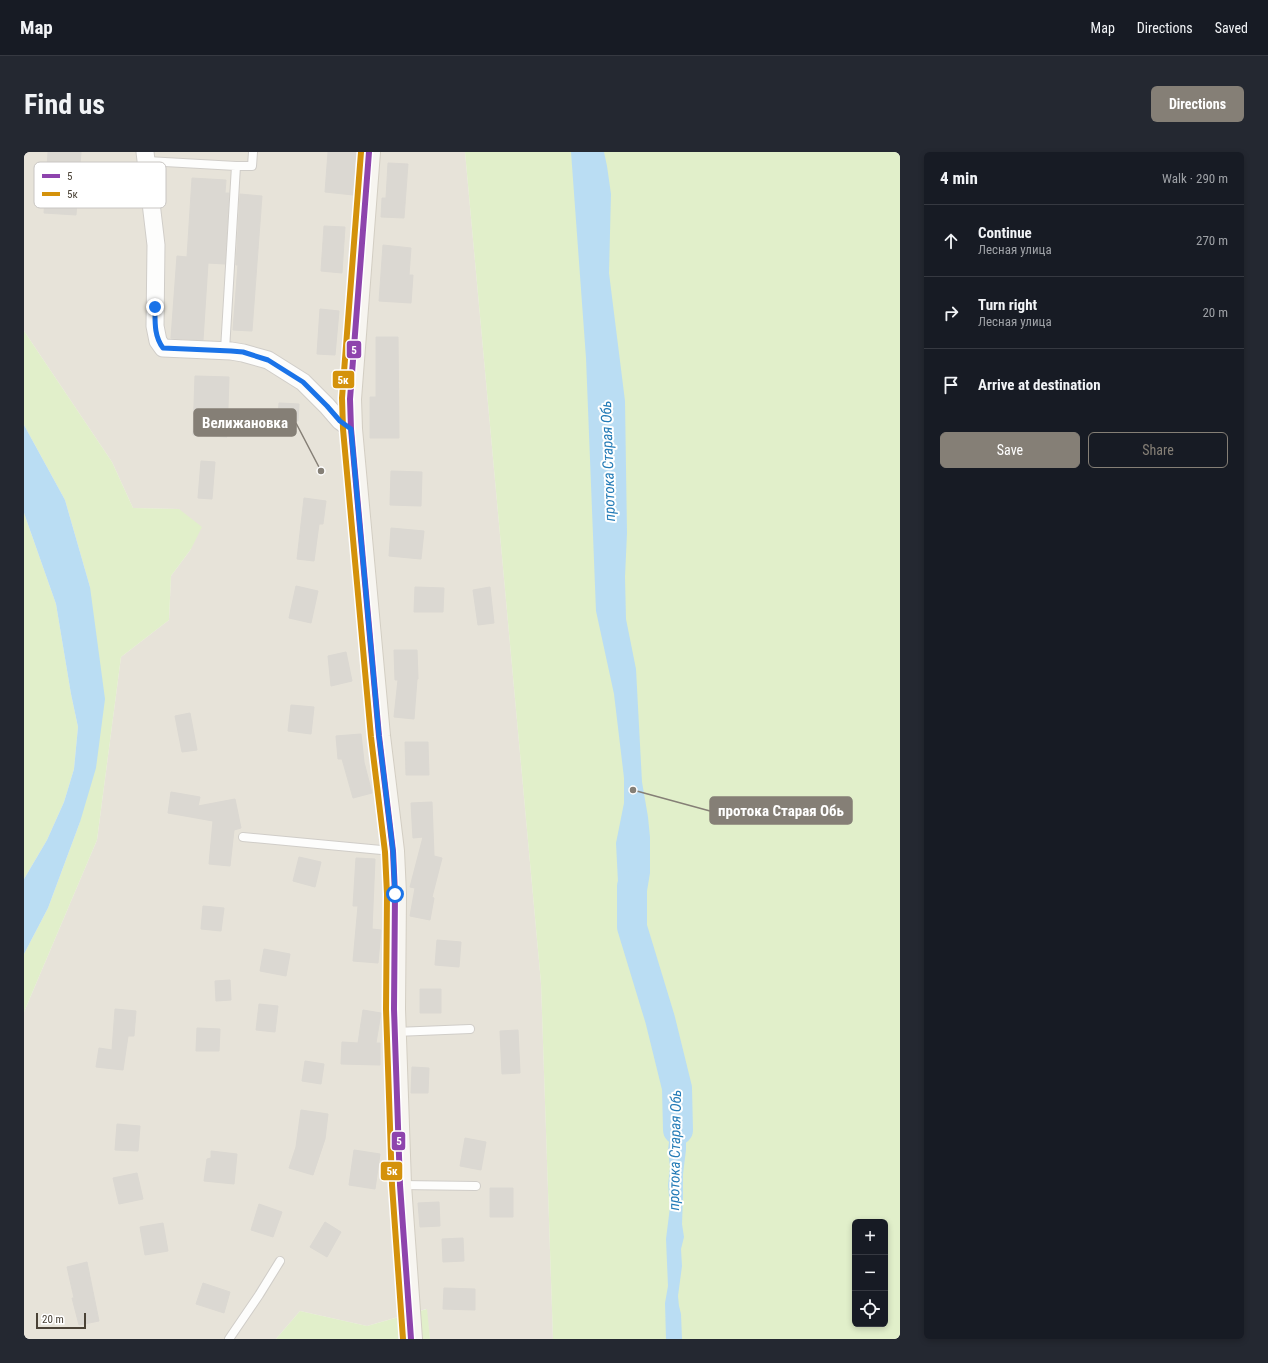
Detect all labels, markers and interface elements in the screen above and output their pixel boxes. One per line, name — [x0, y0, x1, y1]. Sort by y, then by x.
text: Map — [20, 16, 53, 39]
text: Map — [1091, 20, 1115, 36]
text: Directions — [1137, 20, 1193, 36]
text: Saved — [1215, 20, 1248, 36]
button: Directions — [1151, 86, 1244, 122]
text: Find us — [24, 88, 105, 121]
legend — [34, 162, 166, 208]
text: 4 min — [940, 168, 978, 188]
text: 5 — [67, 170, 72, 183]
text: Walk · 290 m — [1162, 171, 1228, 186]
text: 5к — [67, 188, 78, 201]
text: Continue — [978, 224, 1032, 242]
icon: ahead — [940, 230, 962, 252]
text: 270 m — [1196, 233, 1228, 248]
text: Лесная улица — [978, 242, 1052, 257]
text: Turn right — [978, 296, 1037, 314]
route end — [146, 298, 164, 316]
icon: right — [940, 302, 962, 324]
text: 20 m — [1202, 305, 1228, 320]
text: Лесная улица — [978, 314, 1052, 329]
line badge: 5 — [346, 340, 362, 359]
text: 5 — [351, 344, 357, 357]
line badge: 5к — [332, 370, 355, 389]
text: 5к — [337, 374, 349, 387]
icon: arrive — [940, 374, 962, 396]
text: Arrive at destination — [978, 376, 1101, 394]
water label: протока Старая Обь — [597, 400, 619, 522]
callout: Велижановка — [194, 409, 296, 436]
text: Велижановка — [202, 414, 288, 432]
button: Save — [940, 432, 1080, 468]
button: Share — [1088, 432, 1228, 468]
callout: протока Старая Обь — [710, 797, 852, 824]
text: протока Старая Обь — [718, 802, 845, 820]
route start — [386, 885, 404, 903]
water label: протока Старая Обь — [665, 1089, 685, 1211]
line badge: 5 — [391, 1131, 406, 1151]
text: 5 — [396, 1135, 402, 1148]
line badge: 5к — [380, 1161, 403, 1181]
text: 5к — [386, 1165, 398, 1178]
map controls — [852, 1219, 888, 1327]
button: + — [852, 1219, 888, 1255]
button: − — [852, 1255, 888, 1291]
button: locate — [852, 1291, 888, 1327]
scale bar — [36, 1311, 86, 1330]
text: 20 m — [42, 1313, 64, 1326]

